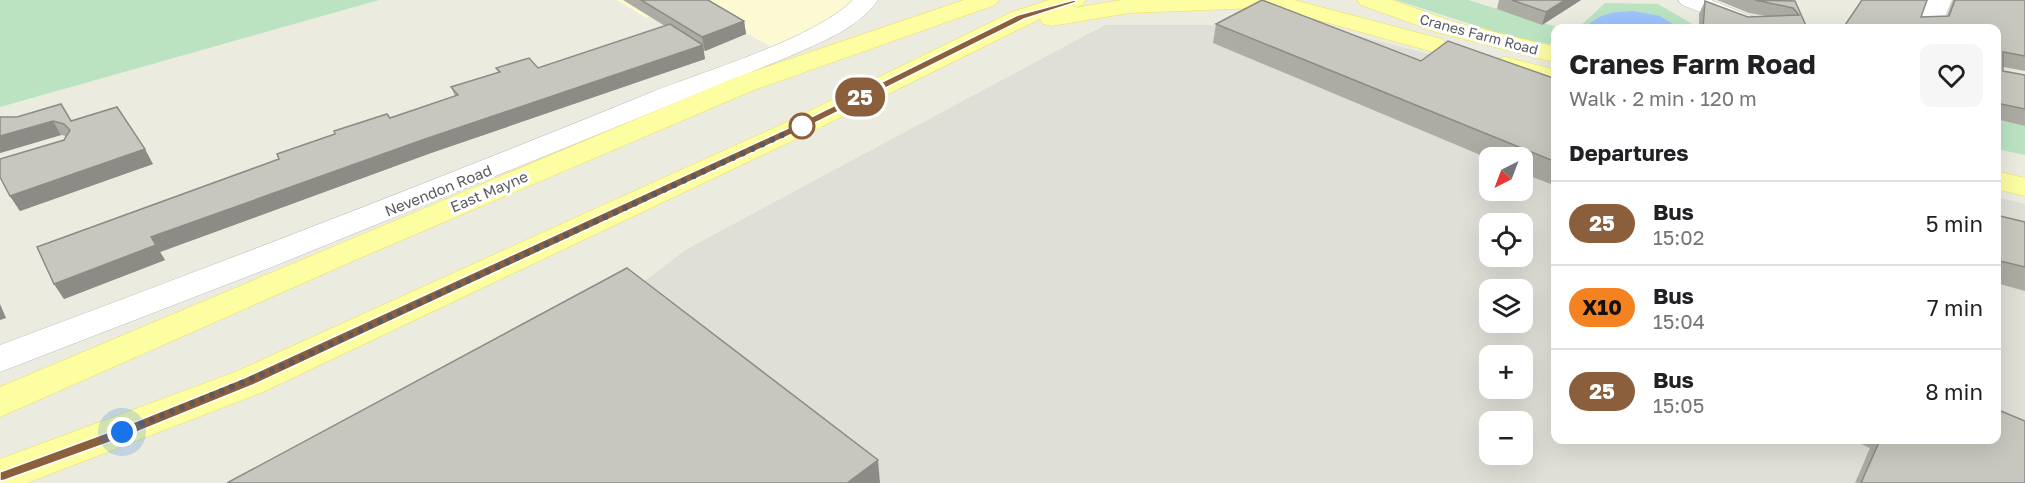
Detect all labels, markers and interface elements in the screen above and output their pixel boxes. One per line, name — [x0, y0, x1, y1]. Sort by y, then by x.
street label: Cranes Farm Road — [1418, 10, 1540, 58]
button: heart — [1920, 44, 1983, 107]
text: Cranes Farm Road — [1569, 47, 1816, 80]
line badge: 25 — [833, 78, 887, 116]
text: 25 — [847, 84, 873, 110]
text: Walk · 2 min · 120 m — [1569, 86, 1757, 110]
unlabelled marker — [789, 113, 815, 139]
text: Departures — [1569, 139, 1688, 166]
north arrow — [1479, 147, 1533, 201]
map controls — [1479, 147, 1533, 465]
street label: Nevendon Road — [382, 160, 494, 220]
street label: East Mayne — [447, 166, 531, 215]
text: Bus — [1653, 198, 1694, 225]
text: 25 — [1589, 210, 1615, 236]
text: 5 min — [1926, 210, 1983, 237]
button: locate — [1479, 213, 1533, 267]
text: 15:02 — [1653, 225, 1704, 249]
button: layers — [1479, 279, 1533, 333]
text: Bus — [1653, 282, 1694, 309]
text: X10 — [1582, 294, 1622, 320]
text: 7 min — [1927, 294, 1983, 321]
text: 15:04 — [1653, 309, 1705, 333]
button: + — [1479, 345, 1533, 399]
text: Bus — [1653, 366, 1694, 393]
text: 25 — [1589, 378, 1615, 404]
text: 8 min — [1925, 378, 1983, 405]
text: 15:05 — [1653, 393, 1704, 417]
button: − — [1479, 411, 1533, 465]
your location — [107, 417, 137, 447]

